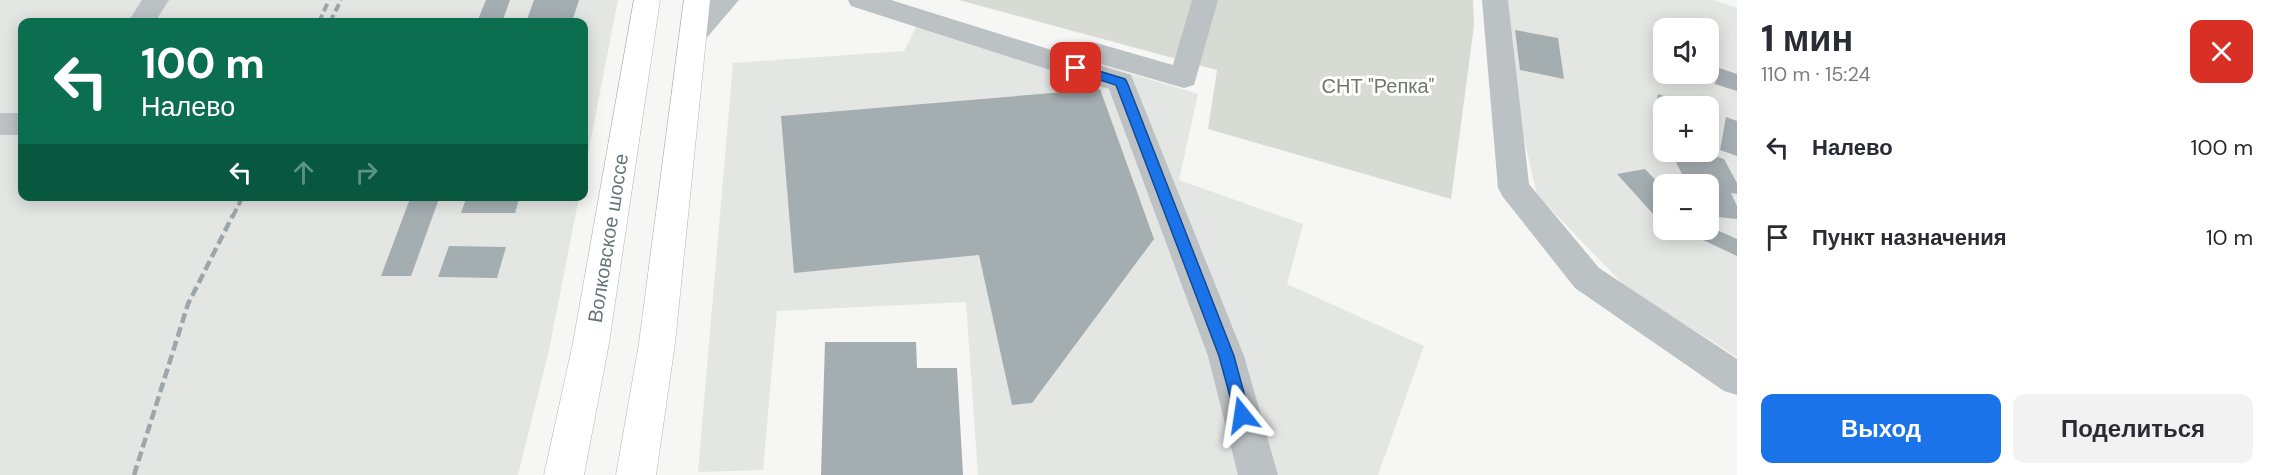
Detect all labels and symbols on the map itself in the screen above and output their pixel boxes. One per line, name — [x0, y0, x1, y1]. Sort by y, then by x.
pin — [1050, 42, 1101, 93]
park label: СНТ "Репка" — [1322, 73, 1435, 99]
street label: Волковское шоссе — [582, 152, 634, 324]
position arrow — [1210, 383, 1274, 447]

